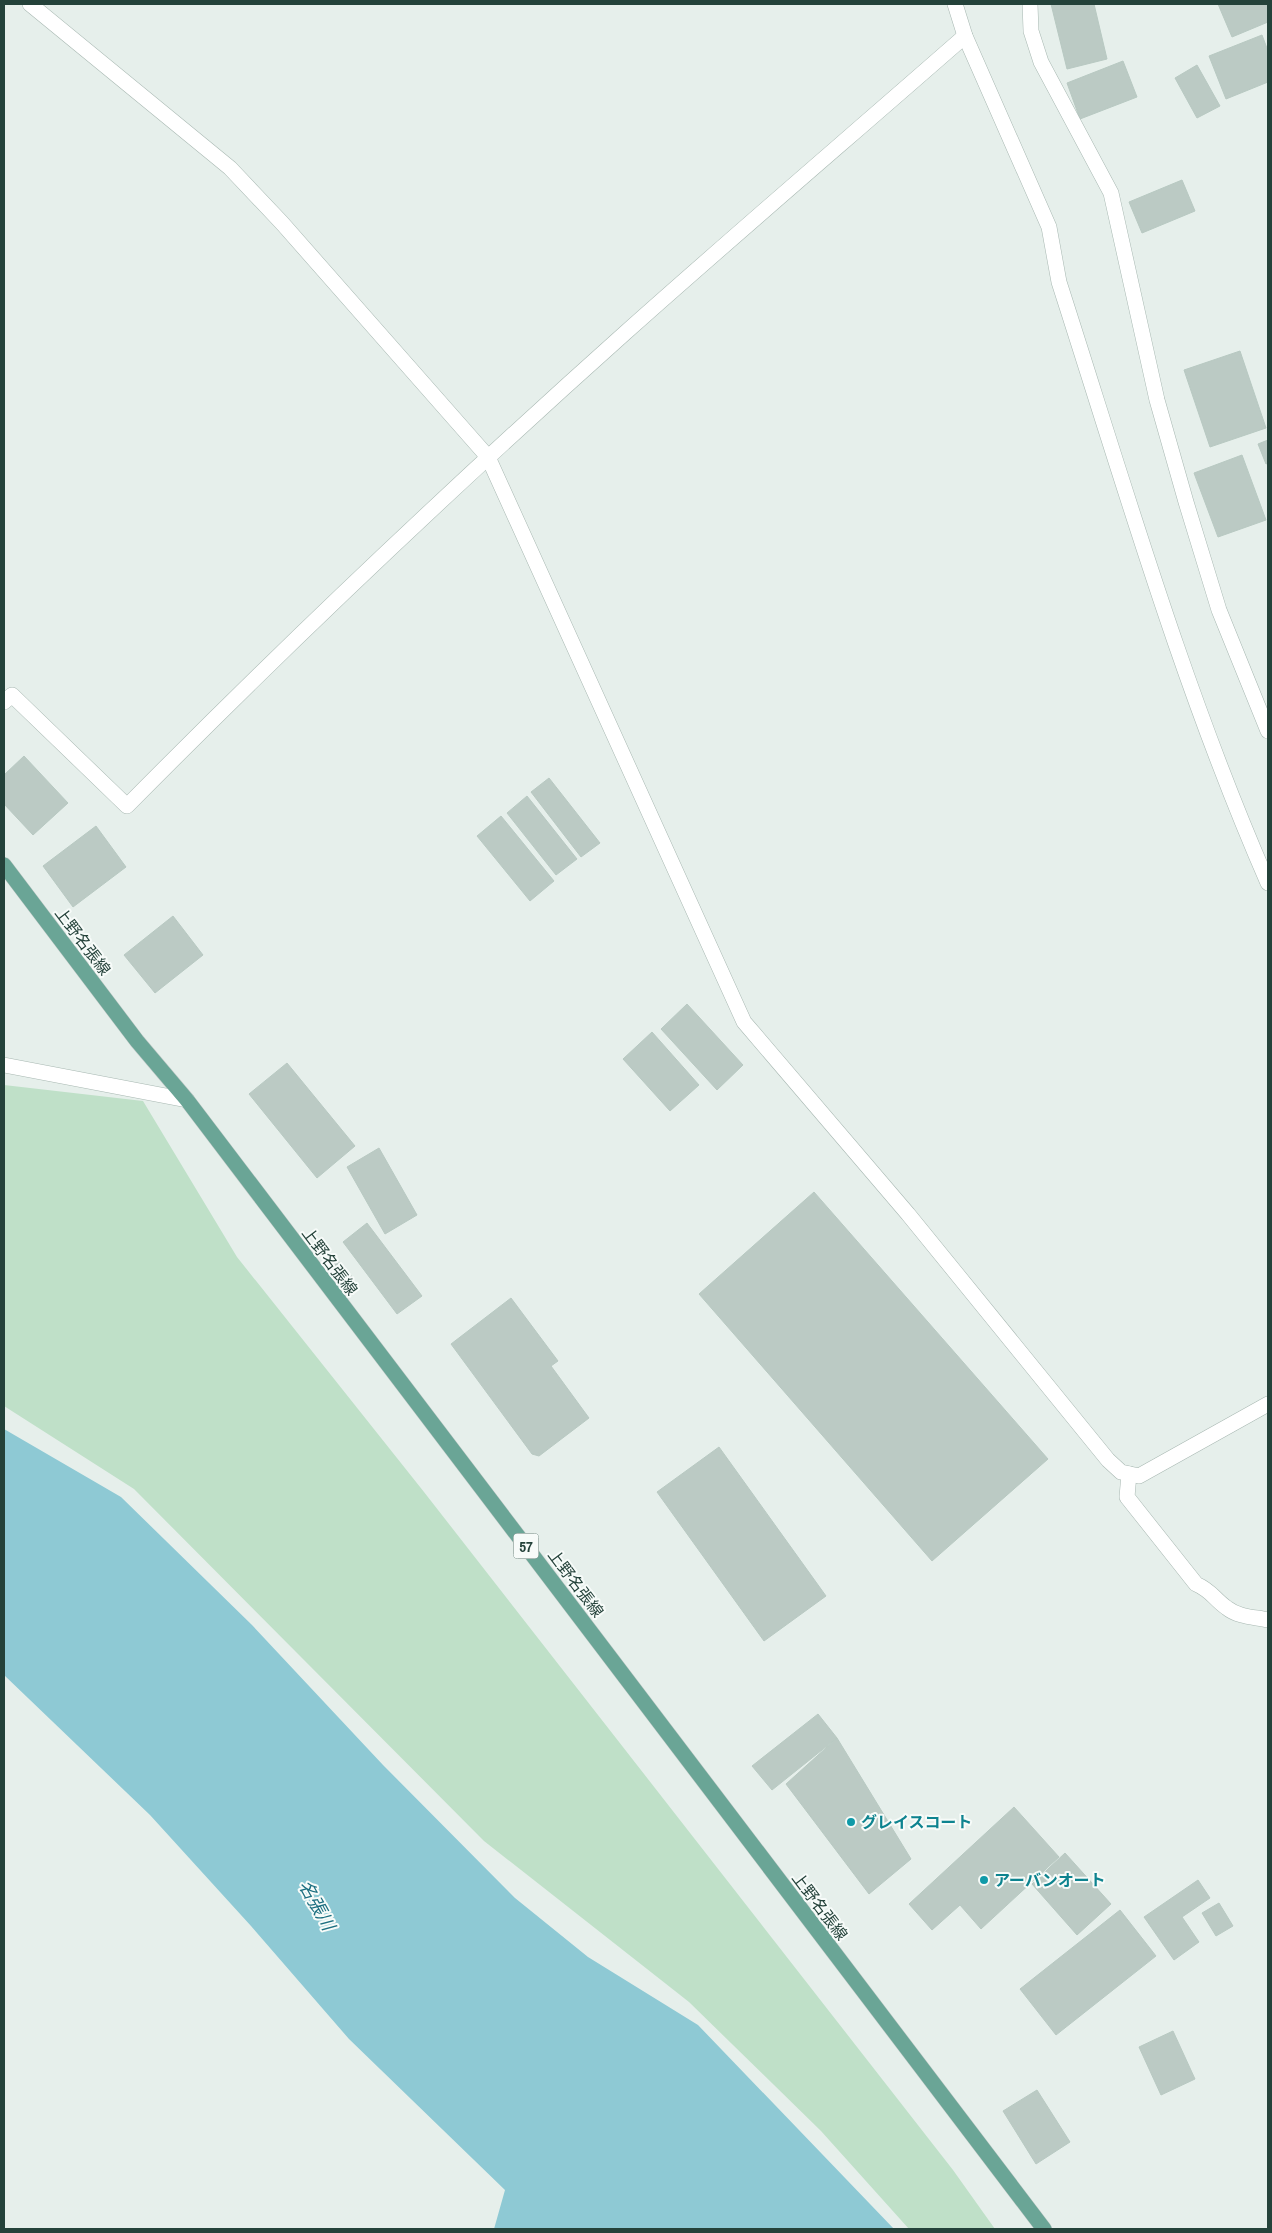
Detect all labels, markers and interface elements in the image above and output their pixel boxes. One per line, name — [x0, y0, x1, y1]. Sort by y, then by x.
street label: 上野名張線 — [50, 902, 116, 980]
street label: 上野名張線 — [297, 1222, 363, 1300]
road number: 57 — [514, 1534, 538, 1558]
street label: 上野名張線 — [543, 1544, 609, 1622]
place label: グレイスコート — [861, 1811, 973, 1833]
marker: グレイスコート — [845, 1816, 857, 1828]
street label: 上野名張線 — [787, 1867, 853, 1945]
place label: アーバンオート — [994, 1869, 1106, 1891]
marker: アーバンオート — [978, 1874, 990, 1886]
water label: 名張川 — [293, 1875, 342, 1936]

